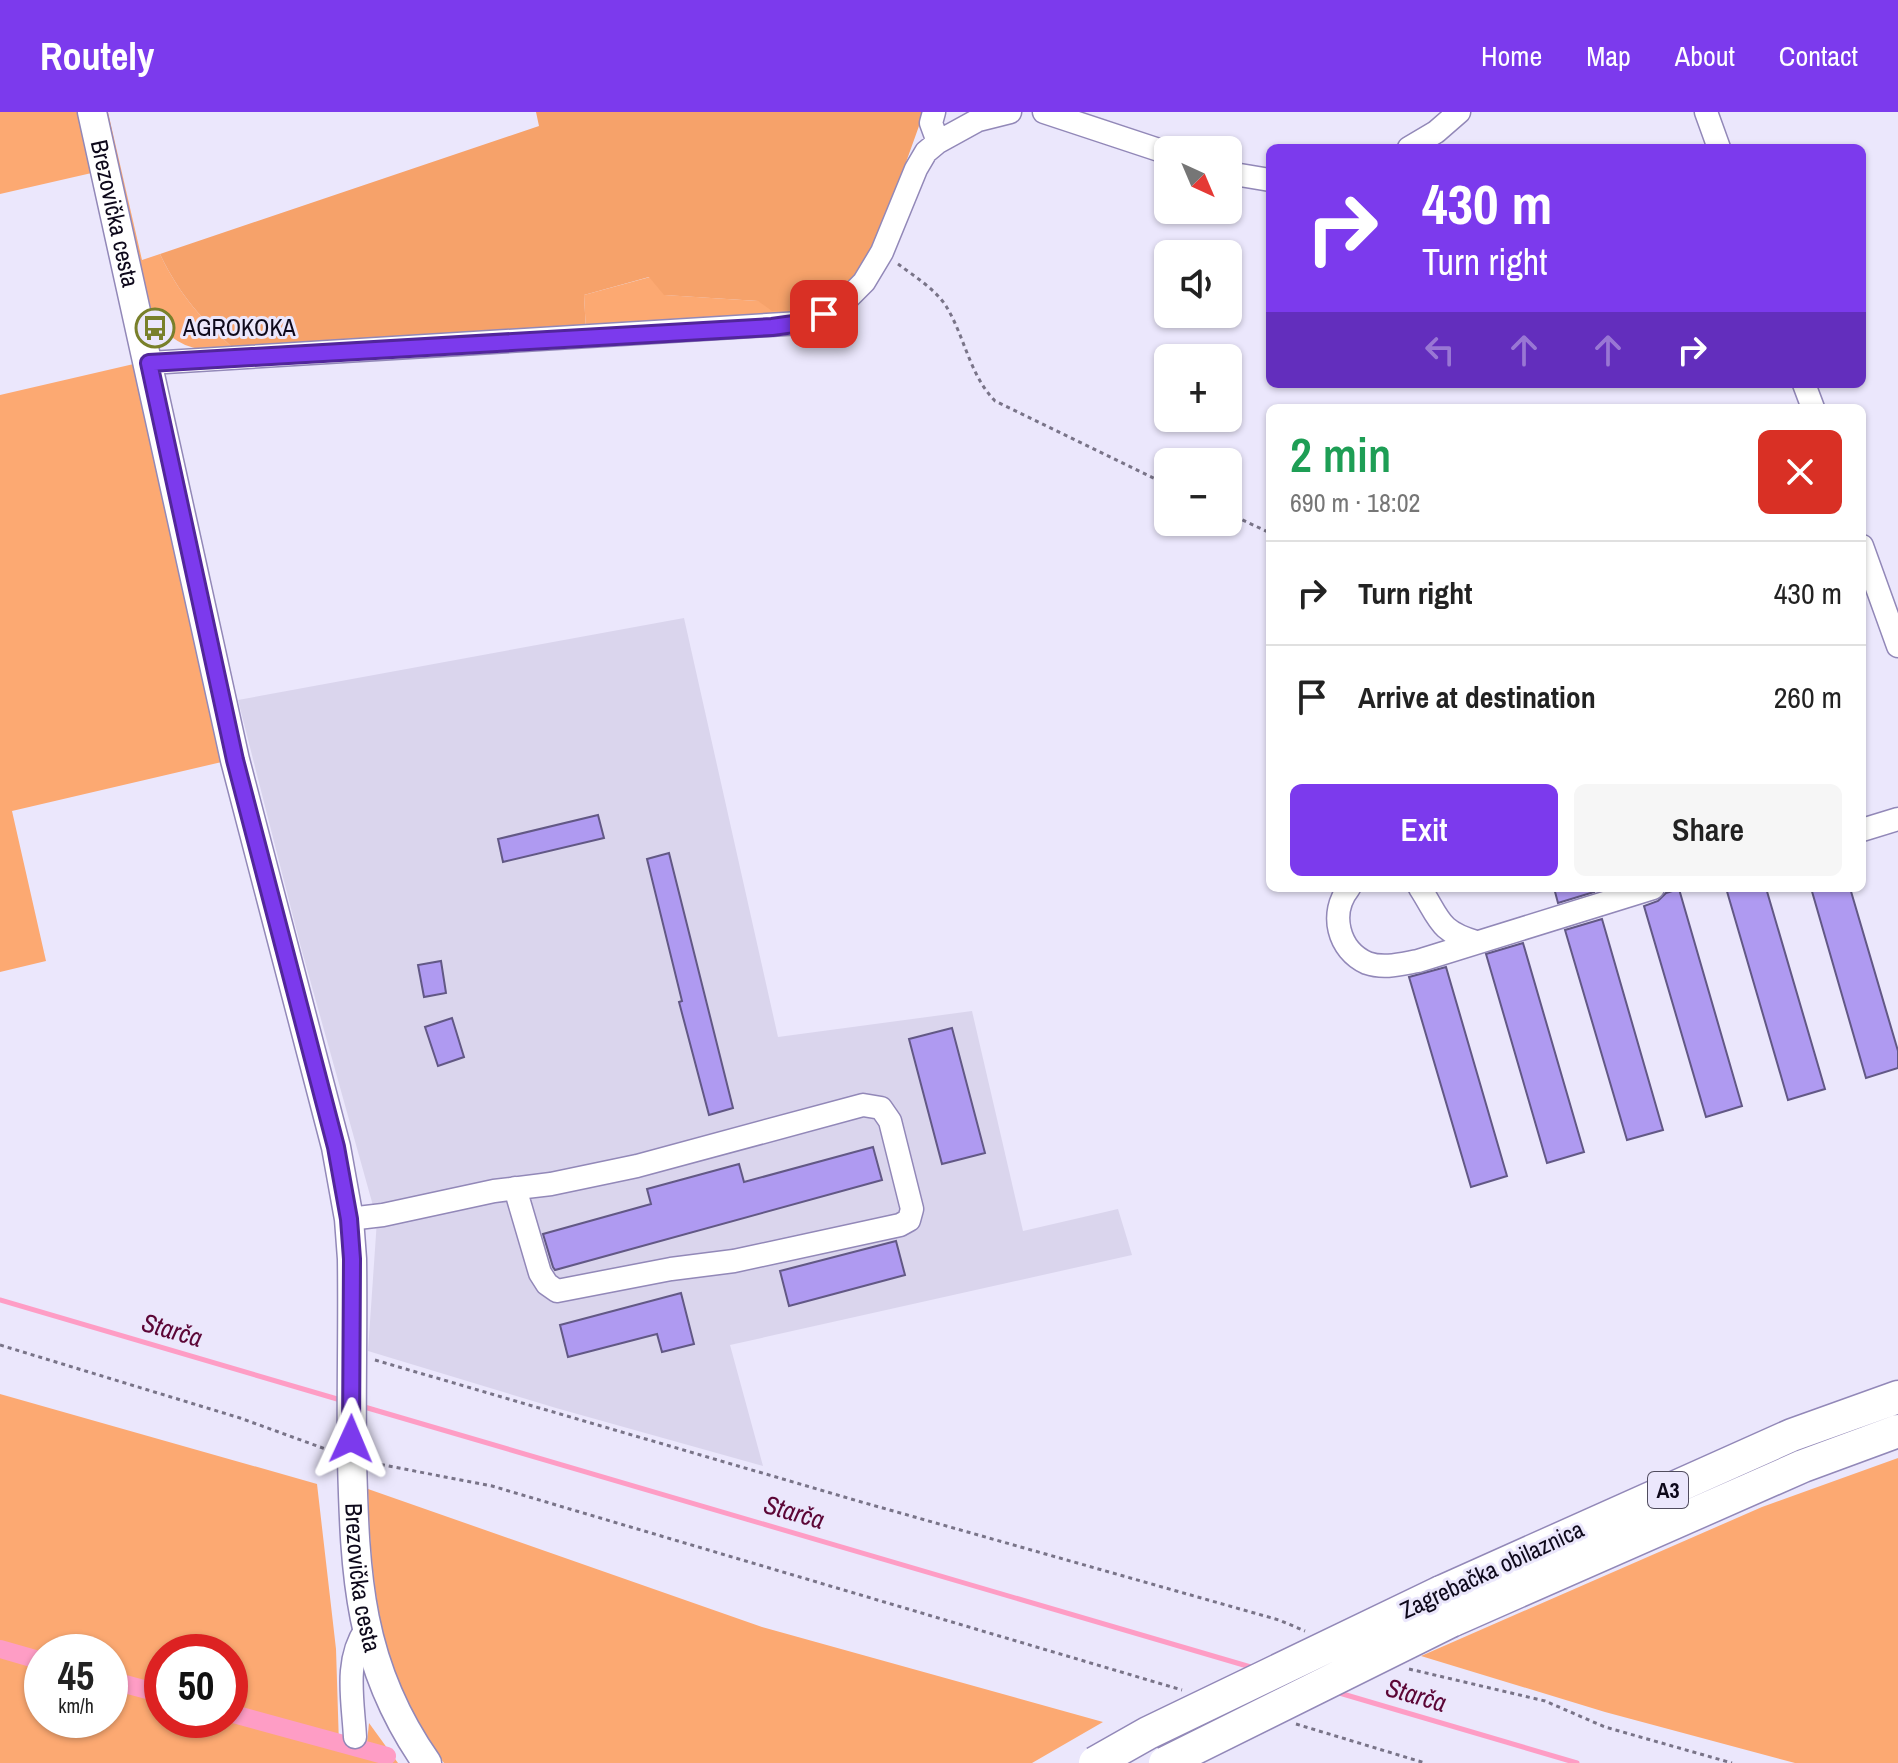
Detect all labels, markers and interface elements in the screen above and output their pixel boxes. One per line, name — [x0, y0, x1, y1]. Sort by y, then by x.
text: Routely — [40, 31, 154, 82]
text: Home — [1481, 37, 1542, 75]
text: Map — [1586, 37, 1631, 75]
text: About — [1675, 37, 1735, 75]
text: Contact — [1779, 37, 1858, 75]
north arrow — [1154, 136, 1242, 224]
map controls — [1154, 136, 1242, 536]
street label: Brezovička cesta — [84, 137, 147, 290]
text: 430 m — [1422, 166, 1552, 241]
icon: right — [1290, 176, 1394, 280]
text: Turn right — [1422, 238, 1547, 286]
button: sound — [1154, 240, 1242, 328]
pin — [790, 280, 858, 348]
icon: arrive — [802, 292, 846, 336]
bus stop icon: AGROKOKA — [134, 307, 176, 349]
place label: AGROKOKA — [182, 311, 297, 343]
icon: left — [1418, 328, 1462, 372]
icon: ahead — [1502, 328, 1546, 372]
icon: ahead — [1586, 328, 1630, 372]
icon: right — [1670, 328, 1714, 372]
button: + — [1154, 344, 1242, 432]
text: 2 min — [1290, 422, 1391, 487]
button: close — [1758, 430, 1842, 514]
button: − — [1154, 448, 1242, 536]
text: 690 m · 18:02 — [1290, 485, 1420, 520]
icon: right — [1290, 571, 1334, 615]
text: Turn right — [1358, 573, 1472, 613]
text: 430 m — [1774, 573, 1842, 613]
icon: arrive — [1290, 675, 1334, 719]
text: Arrive at destination — [1358, 677, 1596, 717]
text: 260 m — [1774, 677, 1842, 717]
button: Exit — [1290, 784, 1558, 876]
button: Share — [1574, 784, 1842, 876]
water label: Starča — [138, 1304, 207, 1355]
position arrow — [309, 1397, 393, 1481]
road number: A3 — [1648, 1472, 1688, 1508]
water label: Starča — [760, 1486, 829, 1537]
street label: Brezovička cesta — [338, 1503, 389, 1655]
street label: Zagrebačka obilaznica — [1395, 1512, 1589, 1626]
speed limit sign: 50 — [144, 1634, 248, 1738]
text: 45 — [58, 1649, 94, 1702]
water label: Starča — [1382, 1669, 1451, 1720]
text: km/h — [58, 1692, 94, 1719]

